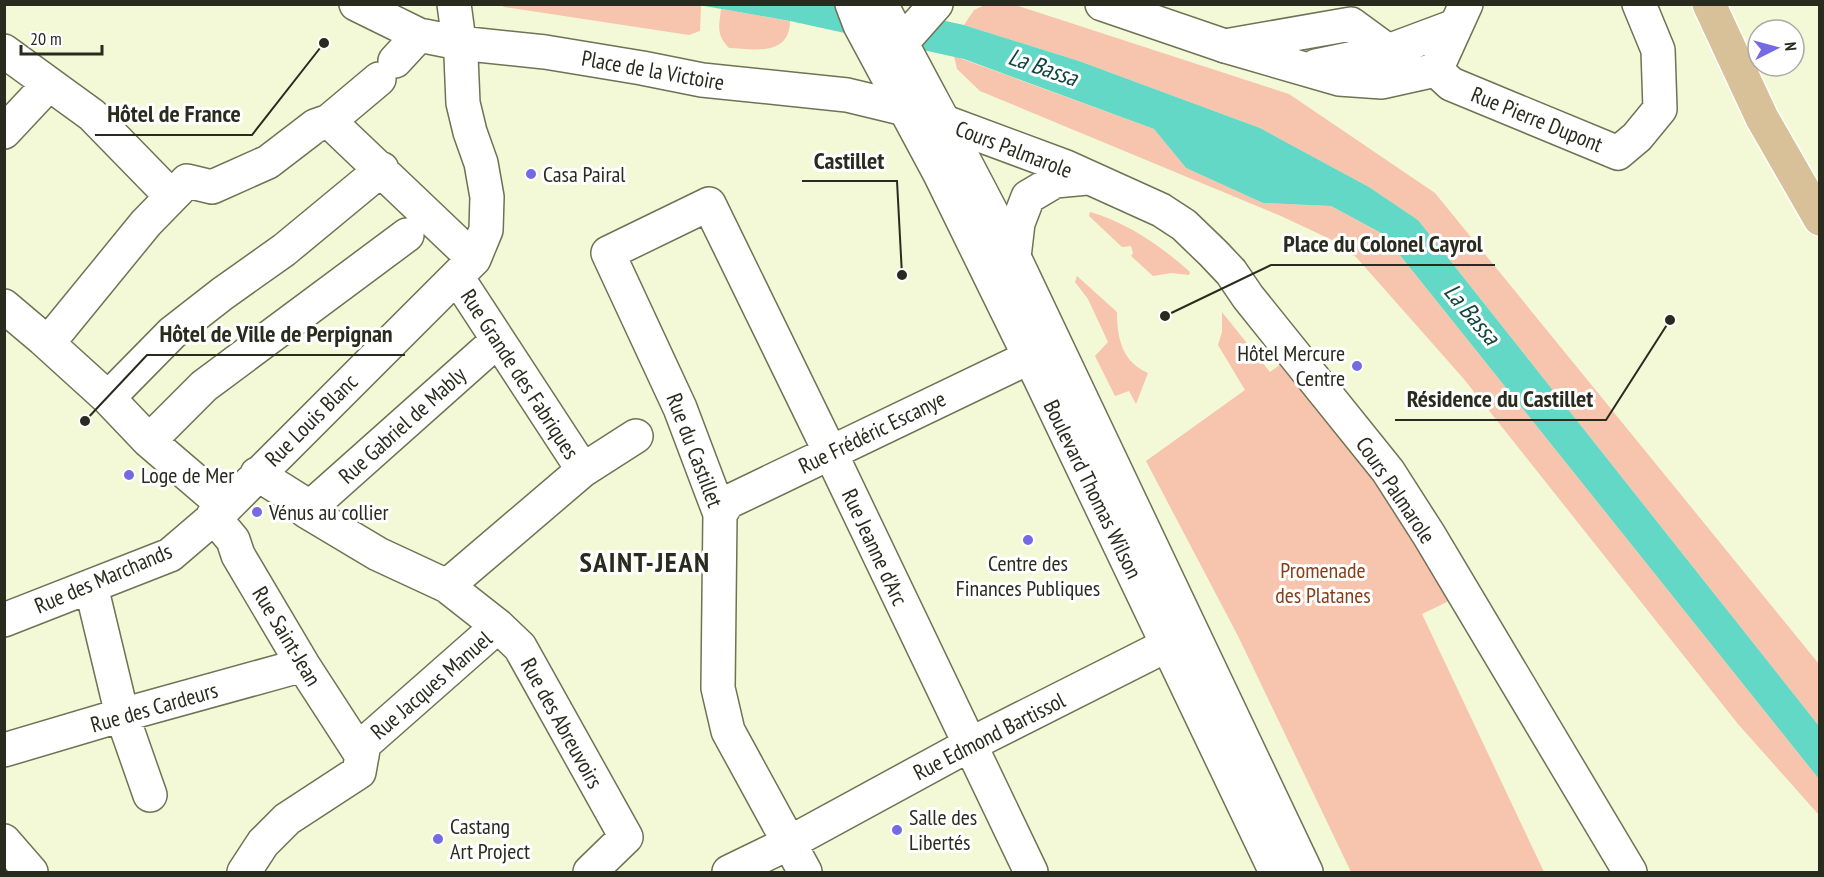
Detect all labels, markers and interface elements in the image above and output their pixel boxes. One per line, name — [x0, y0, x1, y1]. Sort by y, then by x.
scale bar — [21, 18, 102, 56]
north arrow — [1746, 18, 1806, 78]
text: 20 m — [30, 27, 62, 50]
water label: La Bassa — [1004, 41, 1083, 94]
text: N — [1781, 41, 1801, 52]
street label: Place de la Victoire — [579, 44, 727, 96]
street label: Rue Pierre Dupont — [1467, 80, 1607, 158]
callout: Hôtel de France — [95, 93, 252, 135]
text: Hôtel de France — [107, 98, 241, 129]
street label: Cours Palmarole — [952, 114, 1076, 184]
callout: Castillet — [802, 139, 897, 181]
text: Castillet — [814, 145, 884, 176]
place label: Casa Pairal — [543, 160, 626, 188]
marker: Casa Pairal — [524, 167, 538, 181]
callout: Place du Colonel Cayrol — [1271, 223, 1495, 265]
text: Place du Colonel Cayrol — [1283, 228, 1483, 259]
water label: La Bassa — [1437, 277, 1508, 352]
street label: Rue Grande des Fabriques — [455, 284, 585, 464]
callout: Hôtel de Ville de Perpignan — [147, 313, 405, 355]
text: Hôtel de Ville de Perpignan — [159, 318, 393, 349]
place label: Hôtel Mercure Centre — [1237, 339, 1345, 392]
marker: Hôtel Mercure Centre — [1350, 359, 1364, 373]
street label: Rue Gabriel de Mably — [333, 360, 472, 490]
street label: Rue Louis Blanc — [259, 368, 363, 472]
callout: Résidence du Castillet — [1395, 378, 1606, 420]
text: Résidence du Castillet — [1407, 383, 1593, 414]
street label: Rue Frédéric Escanye — [794, 384, 950, 480]
street label: Rue du Castillet — [660, 389, 730, 511]
street label: Boulevard Thomas Wilson — [1038, 395, 1148, 583]
street label: Cours Palmarole — [1350, 431, 1442, 549]
place label: Loge de Mer — [141, 461, 234, 489]
marker: Loge de Mer — [122, 468, 136, 482]
street label: Rue Jeanne d'Arc — [836, 484, 914, 610]
place label: Vénus au collier — [268, 498, 389, 526]
marker: Vénus au collier — [250, 505, 264, 519]
marker: Centre des Finances Publiques — [1021, 533, 1035, 547]
street label: Rue des Marchands — [30, 537, 176, 619]
district label: SAINT-JEAN — [579, 543, 711, 580]
place label: Centre des Finances Publiques — [956, 549, 1100, 602]
park label: Promenade des Platanes — [1275, 556, 1371, 609]
street label: Rue Saint-Jean — [246, 581, 328, 691]
street label: Rue Jacques Manuel — [364, 624, 498, 745]
street label: Rue des Abreuvoirs — [515, 653, 609, 793]
street label: Rue des Cardeurs — [87, 676, 221, 738]
street label: Rue Edmond Bartissol — [908, 685, 1070, 786]
place label: Salle des Libertés — [909, 803, 977, 856]
place label: Castang Art Project — [450, 812, 530, 865]
marker: Salle des Libertés — [890, 823, 904, 837]
marker: Castang Art Project — [431, 832, 445, 846]

